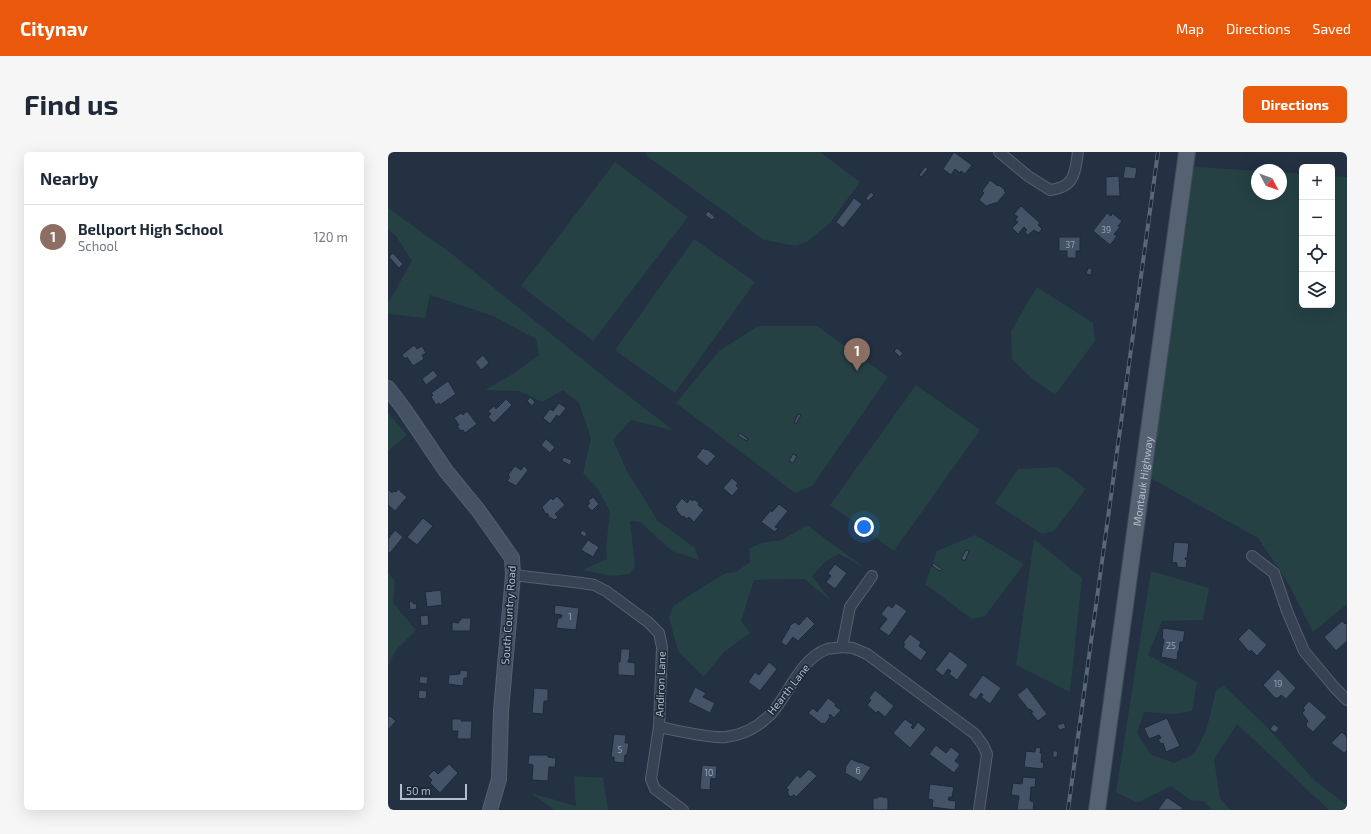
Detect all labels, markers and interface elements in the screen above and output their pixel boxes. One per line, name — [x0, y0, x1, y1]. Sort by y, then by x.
text: Citynav — [20, 17, 88, 40]
text: Map — [1176, 20, 1204, 37]
text: Directions — [1226, 20, 1291, 37]
text: Saved — [1313, 20, 1351, 37]
button: Directions — [1243, 86, 1347, 123]
text: Find us — [24, 87, 118, 121]
north arrow — [1251, 164, 1287, 200]
map controls — [1299, 164, 1335, 308]
button: + — [1299, 164, 1335, 200]
text: Nearby — [40, 168, 98, 188]
button: − — [1299, 200, 1335, 236]
text: Bellport High School — [78, 220, 223, 238]
house number: 39 — [1101, 224, 1111, 235]
text: 1 — [50, 229, 56, 245]
text: 120 m — [313, 229, 348, 245]
button: locate — [1299, 236, 1335, 272]
text: School — [78, 238, 118, 254]
house number: 37 — [1065, 239, 1075, 250]
button: layers — [1299, 272, 1335, 308]
pin: 1 — [844, 338, 870, 371]
street label: Montauk Highway — [1129, 435, 1155, 527]
your location — [854, 517, 874, 537]
street label: South Country Road — [498, 565, 518, 665]
house number: 1 — [568, 611, 572, 622]
house number: 25 — [1166, 640, 1176, 651]
street label: Andiron Lane — [652, 651, 668, 717]
street label: Hearth Lane — [764, 661, 812, 717]
house number: 19 — [1274, 678, 1282, 689]
house number: 5 — [618, 744, 623, 755]
house number: 6 — [855, 765, 861, 776]
house number: 10 — [704, 767, 714, 778]
scale bar — [400, 782, 467, 801]
text: 50 m — [406, 784, 431, 797]

